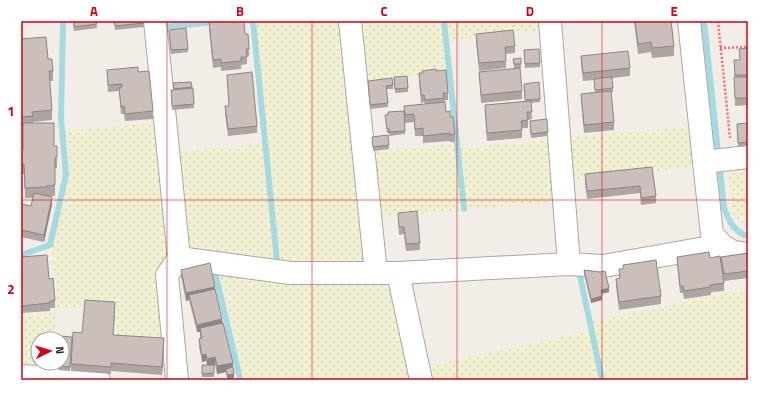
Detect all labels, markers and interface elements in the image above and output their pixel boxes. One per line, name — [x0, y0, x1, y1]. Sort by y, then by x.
text: A — [90, 1, 98, 21]
text: B — [236, 1, 244, 21]
text: C — [380, 1, 388, 21]
text: D — [526, 1, 534, 21]
text: E — [670, 1, 678, 21]
text: 1 — [7, 101, 15, 121]
text: 2 — [7, 279, 15, 299]
north arrow — [30, 331, 70, 371]
text: N — [52, 346, 68, 355]

